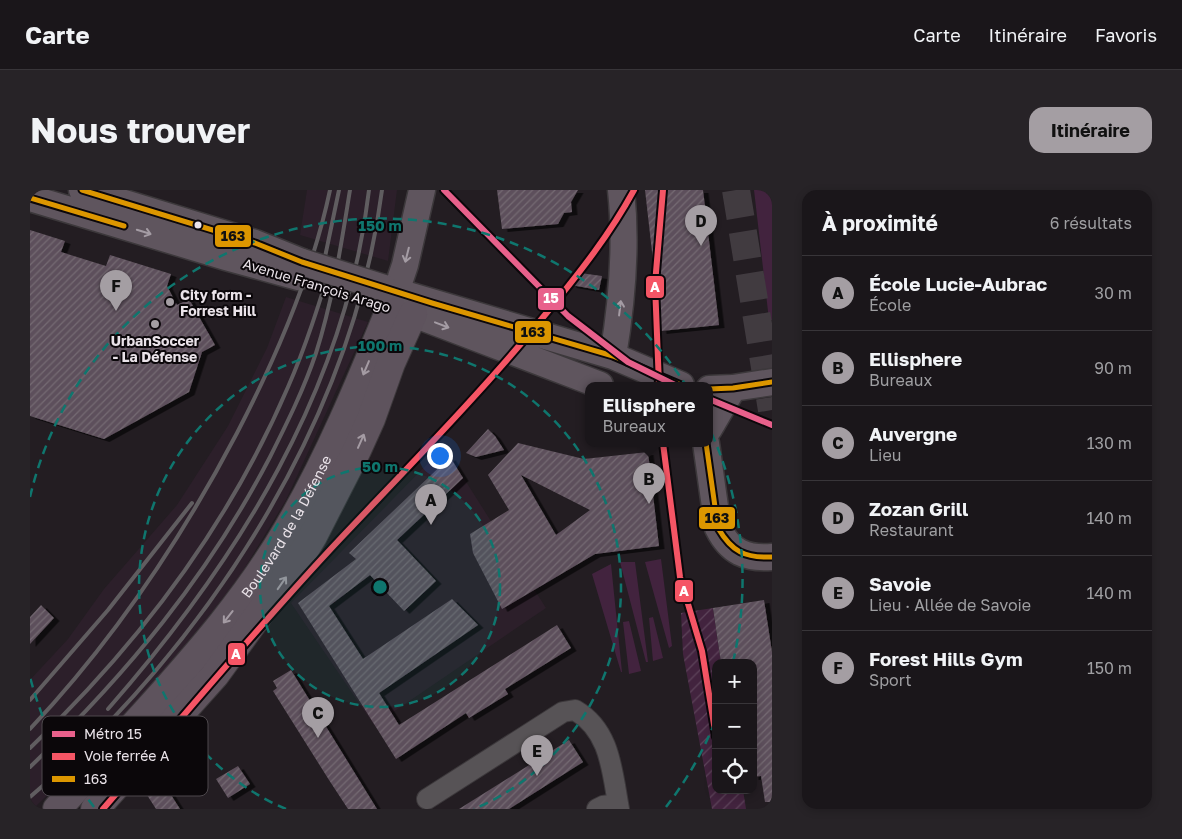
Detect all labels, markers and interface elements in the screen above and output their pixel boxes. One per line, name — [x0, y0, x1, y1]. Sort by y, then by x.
text: Carte — [25, 20, 90, 49]
text: Carte — [913, 24, 961, 46]
text: Itinéraire — [989, 24, 1067, 46]
text: Favoris — [1095, 24, 1157, 46]
button: Itinéraire — [1029, 107, 1152, 153]
text: Nous trouver — [30, 109, 250, 151]
pin: D — [685, 205, 717, 246]
text: À proximité — [822, 210, 938, 236]
text: 6 résultats — [1050, 213, 1132, 233]
text: 150 m — [358, 216, 402, 234]
unlabelled marker — [193, 220, 203, 230]
line badge: 163 — [214, 224, 252, 248]
text: 163 — [221, 227, 245, 244]
one-way arrow — [135, 228, 151, 237]
one-way arrow — [402, 246, 411, 262]
street label: Avenue François Arago — [241, 254, 393, 316]
pin: F — [100, 270, 132, 311]
text: École Lucie-Aubrac — [869, 272, 1047, 295]
line badge: A — [645, 275, 665, 299]
text: A — [650, 278, 660, 295]
text: A — [832, 283, 844, 303]
text: 30 m — [1095, 283, 1132, 303]
place label: City form - Forrest Hill — [180, 286, 257, 319]
line badge: 15 — [537, 287, 565, 311]
text: 15 — [543, 289, 559, 306]
text: École — [869, 295, 911, 315]
marker: City form - Forrest Hill — [164, 296, 176, 308]
one-way arrow — [616, 300, 626, 316]
marker: UrbanSoccer - La Défense — [149, 318, 161, 330]
line badge: 163 — [514, 320, 552, 344]
one-way arrow — [434, 321, 449, 330]
text: 163 — [521, 323, 545, 340]
place label: UrbanSoccer - La Défense — [111, 332, 200, 365]
text: 100 m — [358, 336, 402, 354]
text: Ellisphere — [869, 347, 962, 370]
text: B — [832, 358, 844, 378]
text: 90 m — [1094, 358, 1132, 378]
one-way arrow — [360, 360, 370, 375]
text: Bureaux — [869, 370, 932, 390]
popup — [585, 382, 713, 447]
text: Ellisphere — [602, 393, 696, 416]
text: Bureaux — [602, 416, 666, 436]
text: Auvergne — [869, 422, 957, 445]
text: C — [832, 433, 844, 453]
text: 130 m — [1087, 433, 1132, 453]
one-way arrow — [357, 434, 366, 449]
your location — [427, 443, 453, 469]
text: Lieu — [869, 445, 901, 465]
street label: Boulevard de la Défense — [237, 452, 334, 600]
text: 50 m — [362, 457, 398, 475]
pin: B — [633, 463, 665, 504]
pin: A — [415, 484, 447, 525]
text: Zozan Grill — [869, 497, 968, 520]
line badge: 163 — [698, 506, 736, 530]
text: D — [832, 508, 844, 528]
text: 140 m — [1086, 508, 1132, 528]
text: 163 — [705, 509, 729, 526]
text: Restaurant — [869, 520, 954, 540]
text: Savoie — [869, 572, 931, 595]
one-way arrow — [277, 576, 287, 590]
centre of rings — [371, 578, 389, 596]
line badge: A — [674, 579, 694, 603]
text: A — [679, 582, 689, 599]
text: E — [833, 583, 843, 603]
text: 140 m — [1086, 583, 1132, 603]
text: Lieu · Allée de Savoie — [869, 595, 1031, 615]
one-way arrow — [223, 610, 234, 623]
line badge: A — [227, 642, 246, 666]
text: A — [231, 645, 241, 662]
text: Forest Hills Gym — [869, 647, 1023, 670]
text: F — [833, 658, 843, 678]
text: 150 m — [1087, 658, 1132, 678]
map controls — [712, 659, 757, 794]
button: + — [712, 659, 757, 704]
text: Sport — [869, 670, 912, 690]
pin: C — [302, 697, 334, 738]
button: − — [712, 704, 757, 749]
legend — [42, 716, 208, 796]
text: Métro 15 — [84, 725, 142, 742]
pin: E — [521, 735, 553, 776]
text: Voie ferrée A — [84, 747, 170, 764]
button: locate — [712, 749, 757, 794]
text: 163 — [84, 770, 107, 787]

